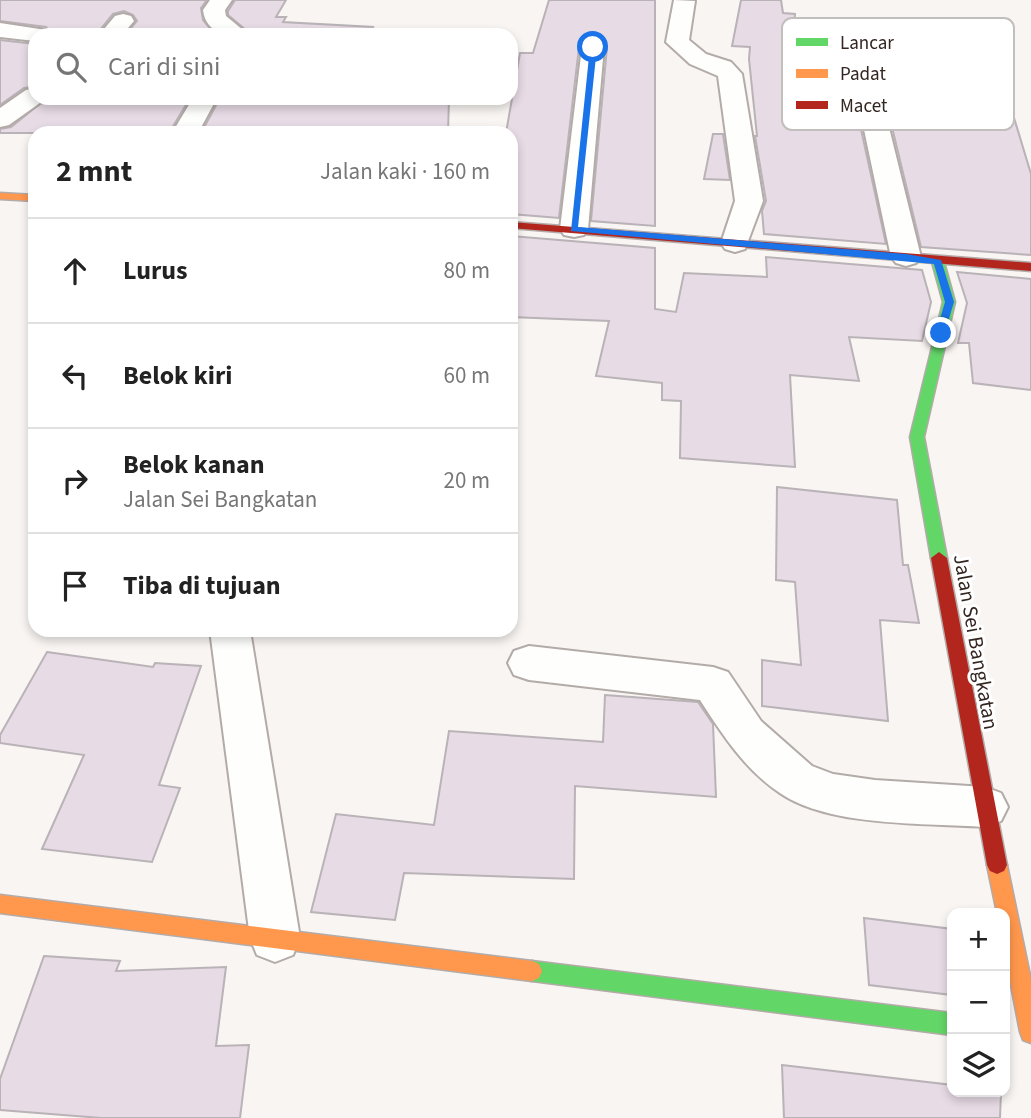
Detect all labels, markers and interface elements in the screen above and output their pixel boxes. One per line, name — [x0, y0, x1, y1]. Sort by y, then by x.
legend — [782, 18, 1014, 130]
search box — [28, 28, 518, 105]
text: Lancar — [840, 30, 894, 57]
route start — [577, 31, 608, 62]
icon: search — [52, 48, 90, 86]
text: Cari di sini — [108, 48, 221, 85]
text: Padat — [840, 61, 886, 88]
text: Macet — [840, 93, 888, 120]
text: 2 mnt — [56, 150, 132, 193]
text: Jalan kaki · 160 m — [320, 155, 490, 188]
icon: ahead — [56, 252, 94, 290]
text: Lurus — [123, 252, 188, 289]
text: 80 m — [443, 254, 490, 287]
route end — [925, 317, 956, 348]
icon: left — [56, 357, 94, 395]
text: Belok kiri — [123, 357, 232, 394]
text: 60 m — [443, 359, 490, 392]
text: Belok kanan — [123, 446, 265, 483]
icon: right — [56, 462, 94, 500]
text: 20 m — [443, 464, 490, 497]
text: Jalan Sei Bangkatan — [123, 483, 317, 516]
street label: Jalan Sei Bangkatan — [946, 552, 1006, 732]
icon: arrive — [56, 567, 94, 605]
text: Tiba di tujuan — [123, 567, 281, 604]
map controls — [947, 908, 1010, 1097]
button: + — [947, 908, 1010, 971]
button: − — [947, 971, 1010, 1034]
button: layers — [947, 1034, 1010, 1097]

